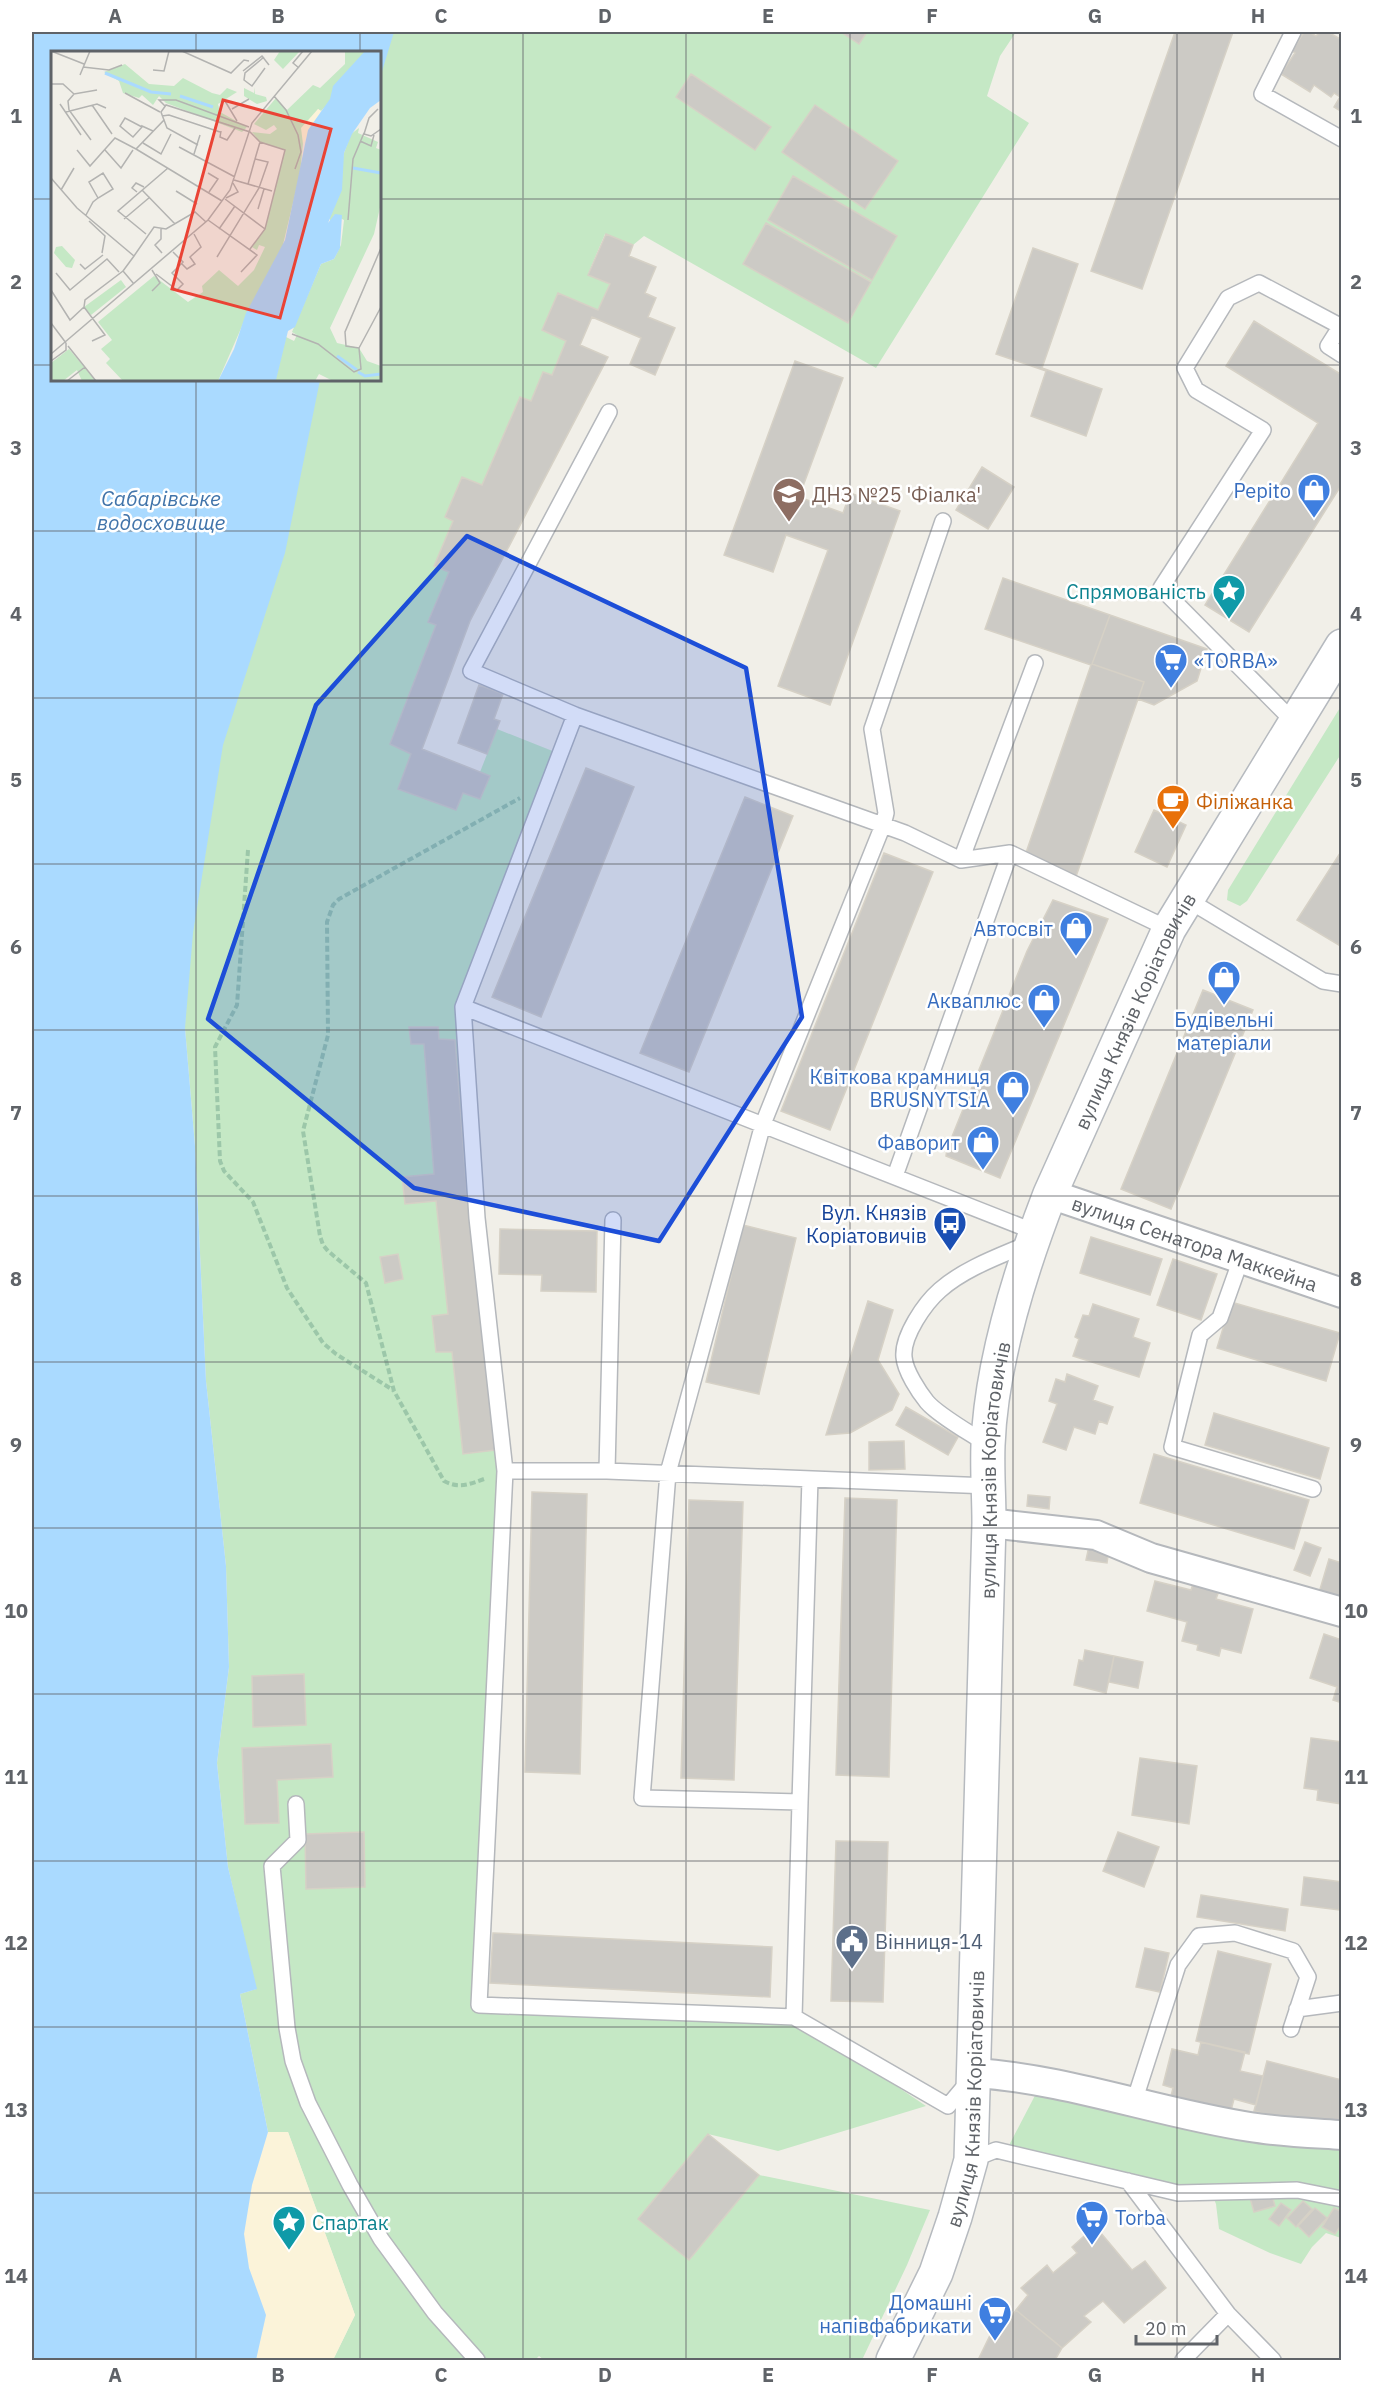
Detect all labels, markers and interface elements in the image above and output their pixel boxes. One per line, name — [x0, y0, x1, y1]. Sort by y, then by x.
text: A — [108, 2, 122, 29]
text: B — [271, 2, 285, 29]
text: C — [434, 2, 448, 29]
text: D — [598, 2, 612, 29]
text: E — [762, 2, 774, 29]
text: F — [926, 2, 938, 29]
text: G — [1088, 2, 1102, 29]
text: H — [1251, 2, 1265, 29]
inset map — [51, 51, 381, 381]
text: 1 — [10, 102, 22, 129]
text: 1 — [1350, 102, 1362, 129]
text: 2 — [10, 268, 22, 295]
text: 2 — [1350, 268, 1362, 295]
text: 3 — [10, 434, 22, 461]
text: 3 — [1350, 434, 1362, 461]
shop icon: Pepito — [1296, 472, 1332, 519]
school or university icon: ДНЗ №25 'Фіалка' — [771, 476, 807, 523]
place label: Pepito — [1234, 477, 1291, 504]
place label: ДНЗ №25 'Фіалка' — [812, 481, 981, 508]
water label: Сабарівське водосховище — [97, 484, 226, 536]
place icon: Спрямованість — [1211, 573, 1247, 620]
place label: Спрямованість — [1066, 578, 1206, 605]
text: 4 — [10, 600, 22, 627]
text: 4 — [1350, 600, 1362, 627]
supermarket icon: «TORBA» — [1153, 642, 1189, 689]
place label: «TORBA» — [1194, 647, 1278, 674]
text: 5 — [10, 766, 22, 793]
text: 5 — [1350, 766, 1362, 793]
cafe icon: Філіжанка — [1155, 783, 1191, 830]
place label: Філіжанка — [1196, 788, 1294, 815]
street label: вулиця Князів Коріатовичів — [1067, 887, 1202, 1134]
shop icon: Автосвіт — [1058, 910, 1094, 957]
place label: Автосвіт — [973, 915, 1054, 942]
text: 6 — [10, 933, 22, 960]
text: 6 — [1350, 933, 1362, 960]
shop icon: Будівельні матеріали — [1206, 959, 1242, 1006]
shop icon: Акваплюс — [1026, 982, 1062, 1029]
place label: Акваплюс — [927, 987, 1021, 1014]
place label: Будівельні матеріали — [1174, 1006, 1274, 1056]
place label: Квіткова крамниця BRUSNYTSIA — [810, 1063, 990, 1113]
shop icon: Квіткова крамниця BRUSNYTSIA — [995, 1069, 1031, 1116]
text: 7 — [10, 1099, 22, 1126]
text: 7 — [1350, 1099, 1362, 1126]
shop icon: Фаворит — [965, 1124, 1001, 1171]
place label: Фаворит — [877, 1129, 961, 1156]
street label: вулиця Сенатора Маккейна — [1068, 1189, 1322, 1297]
place label: Вул. Князів Коріатовичів — [806, 1199, 927, 1249]
bus stop icon: Вул. Князів Коріатовичів — [932, 1205, 968, 1252]
text: 8 — [10, 1265, 22, 1292]
text: 8 — [1350, 1265, 1362, 1292]
street label: вулиця Князів Коріатовичів — [973, 1339, 1016, 1599]
text: 9 — [10, 1431, 22, 1458]
text: 9 — [1350, 1431, 1362, 1458]
text: 10 — [4, 1597, 28, 1624]
text: 10 — [1344, 1597, 1368, 1624]
text: 11 — [4, 1763, 28, 1790]
text: 11 — [1344, 1763, 1368, 1790]
public building icon: Вінниця-14 — [834, 1923, 870, 1970]
place label: Вінниця-14 — [875, 1928, 983, 1955]
text: 12 — [4, 1929, 28, 1956]
text: 12 — [1344, 1929, 1368, 1956]
street label: вулиця Князів Коріатовичів — [939, 1970, 990, 2230]
text: 13 — [4, 2096, 28, 2123]
text: 13 — [1344, 2096, 1368, 2123]
supermarket icon: Torba — [1074, 2199, 1110, 2246]
place icon: Спартак — [271, 2204, 307, 2251]
place label: Torba — [1115, 2204, 1166, 2231]
place label: Спартак — [312, 2209, 389, 2236]
text: 14 — [4, 2262, 28, 2289]
text: 14 — [1344, 2262, 1368, 2289]
place label: Домашні напівфабрикати — [819, 2289, 972, 2339]
supermarket icon: Домашні напівфабрикати — [977, 2295, 1013, 2342]
scale bar — [1136, 2308, 1217, 2346]
text: 20 m — [1145, 2317, 1187, 2340]
text: A — [108, 2361, 122, 2388]
text: B — [271, 2361, 285, 2388]
text: C — [434, 2361, 448, 2388]
text: D — [598, 2361, 612, 2388]
text: E — [762, 2361, 774, 2388]
text: F — [926, 2361, 938, 2388]
text: G — [1088, 2361, 1102, 2388]
text: H — [1251, 2361, 1265, 2388]

